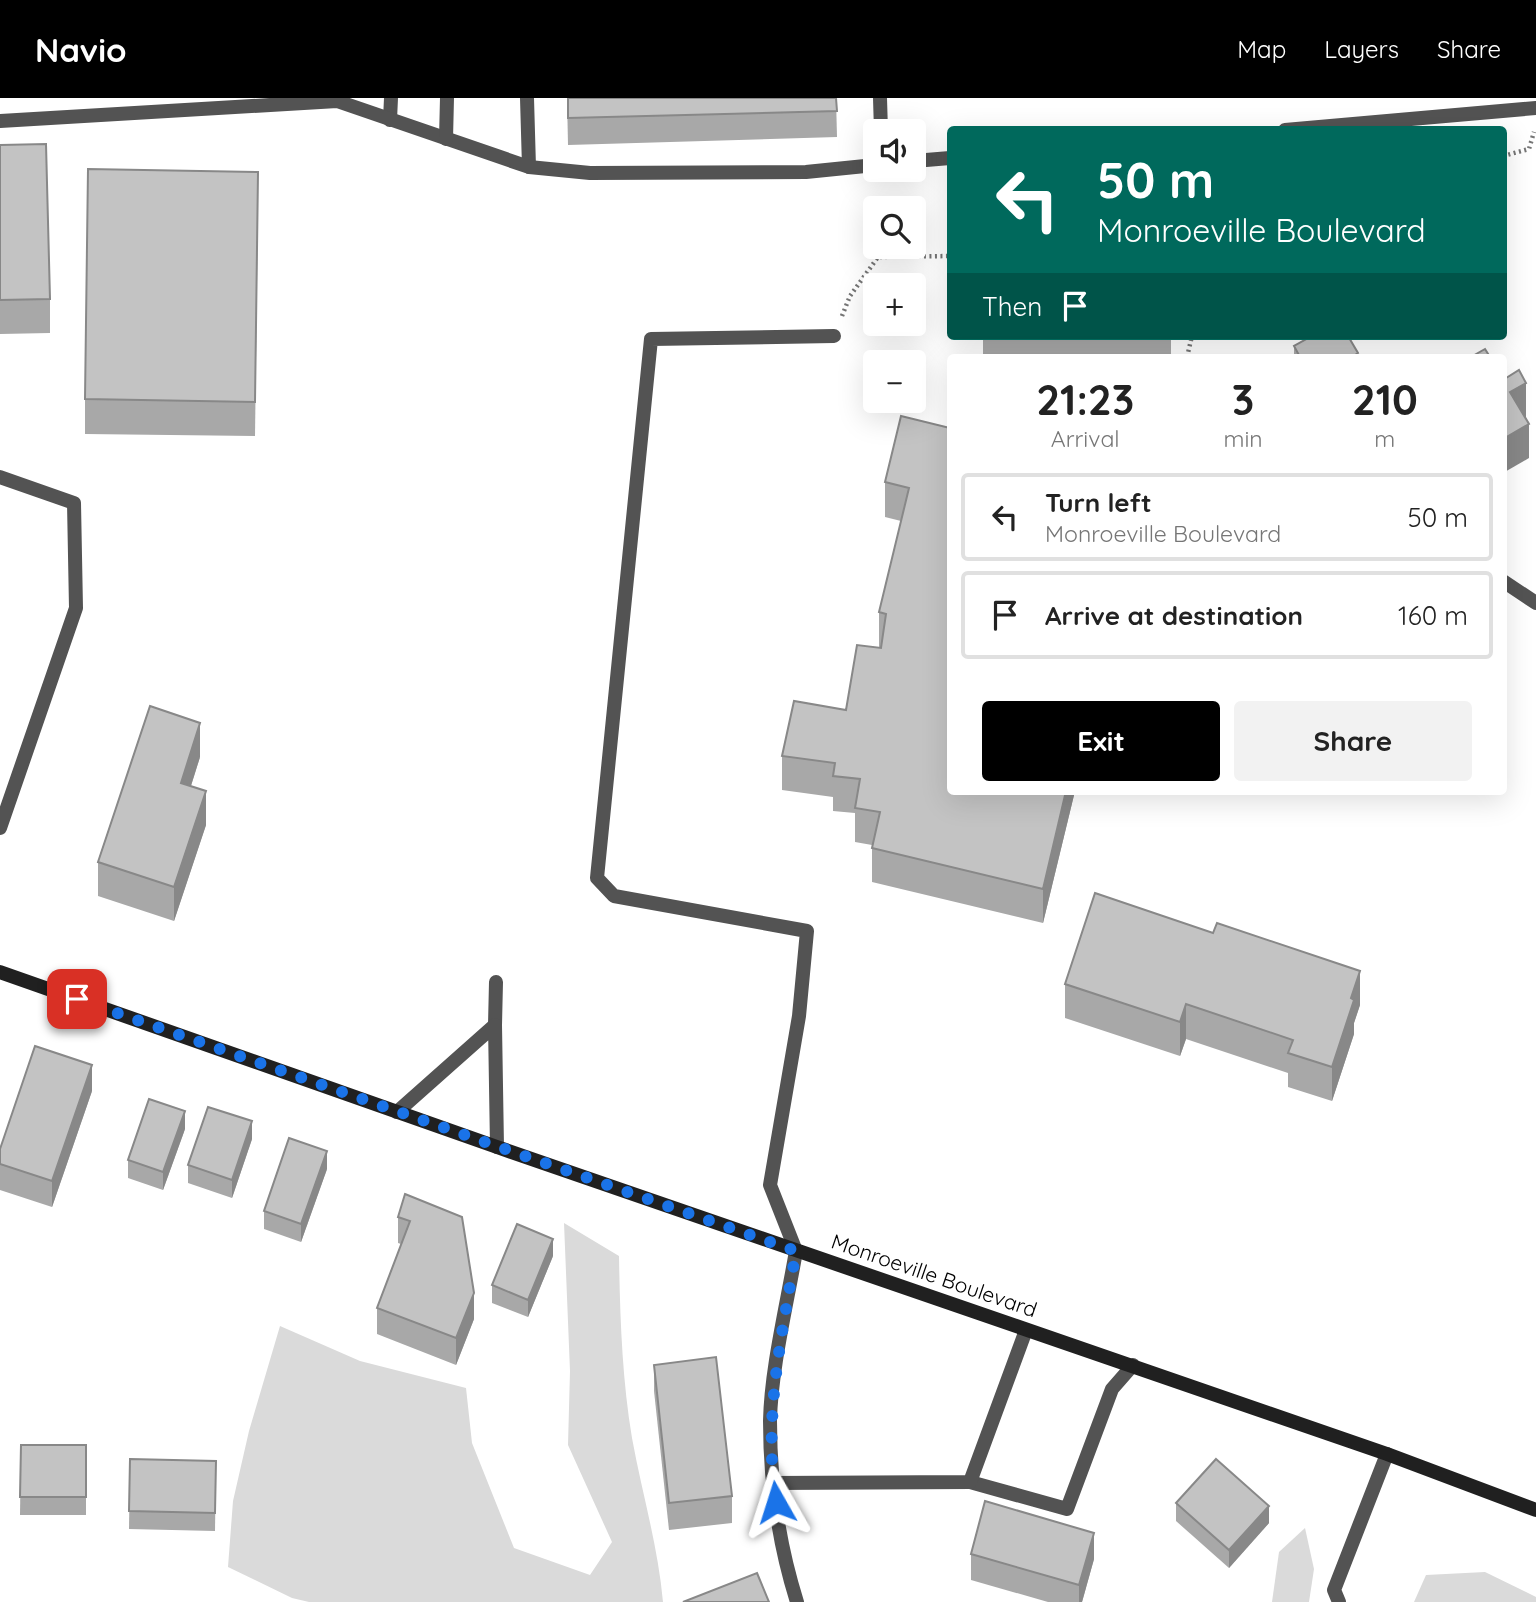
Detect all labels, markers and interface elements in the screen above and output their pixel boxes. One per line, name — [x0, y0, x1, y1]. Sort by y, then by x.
text: Navio — [35, 29, 127, 70]
text: Map — [1237, 34, 1286, 64]
text: Layers — [1324, 34, 1399, 64]
text: Share — [1437, 34, 1501, 64]
map controls — [863, 119, 926, 413]
button: sound — [863, 119, 926, 182]
text: 50 m — [1097, 149, 1214, 210]
icon: left — [982, 154, 1073, 245]
button: search — [863, 196, 926, 259]
text: Monroeville Boulevard — [1097, 210, 1426, 250]
button: + — [863, 273, 926, 336]
icon: arrive — [1056, 287, 1094, 325]
text: Then — [982, 290, 1042, 323]
button: − — [863, 350, 926, 413]
text: 21:23 — [1036, 373, 1134, 426]
text: 3 — [1232, 373, 1254, 426]
text: 210 — [1352, 373, 1418, 426]
text: Arrival — [1051, 424, 1120, 453]
text: min — [1223, 424, 1263, 453]
text: m — [1374, 424, 1395, 453]
text: Turn left — [1045, 486, 1152, 519]
icon: left — [986, 498, 1024, 536]
text: 50 m — [1408, 501, 1468, 534]
text: Monroeville Boulevard — [1045, 519, 1281, 548]
icon: arrive — [986, 596, 1024, 634]
text: Arrive at destination — [1045, 599, 1303, 632]
text: 160 m — [1398, 599, 1468, 632]
button: Exit — [982, 701, 1220, 781]
button: Share — [1234, 701, 1472, 781]
pin — [47, 969, 107, 1029]
icon: arrive — [58, 980, 96, 1018]
street label: Monroeville Boulevard — [828, 1228, 1041, 1322]
position arrow — [739, 1465, 813, 1539]

